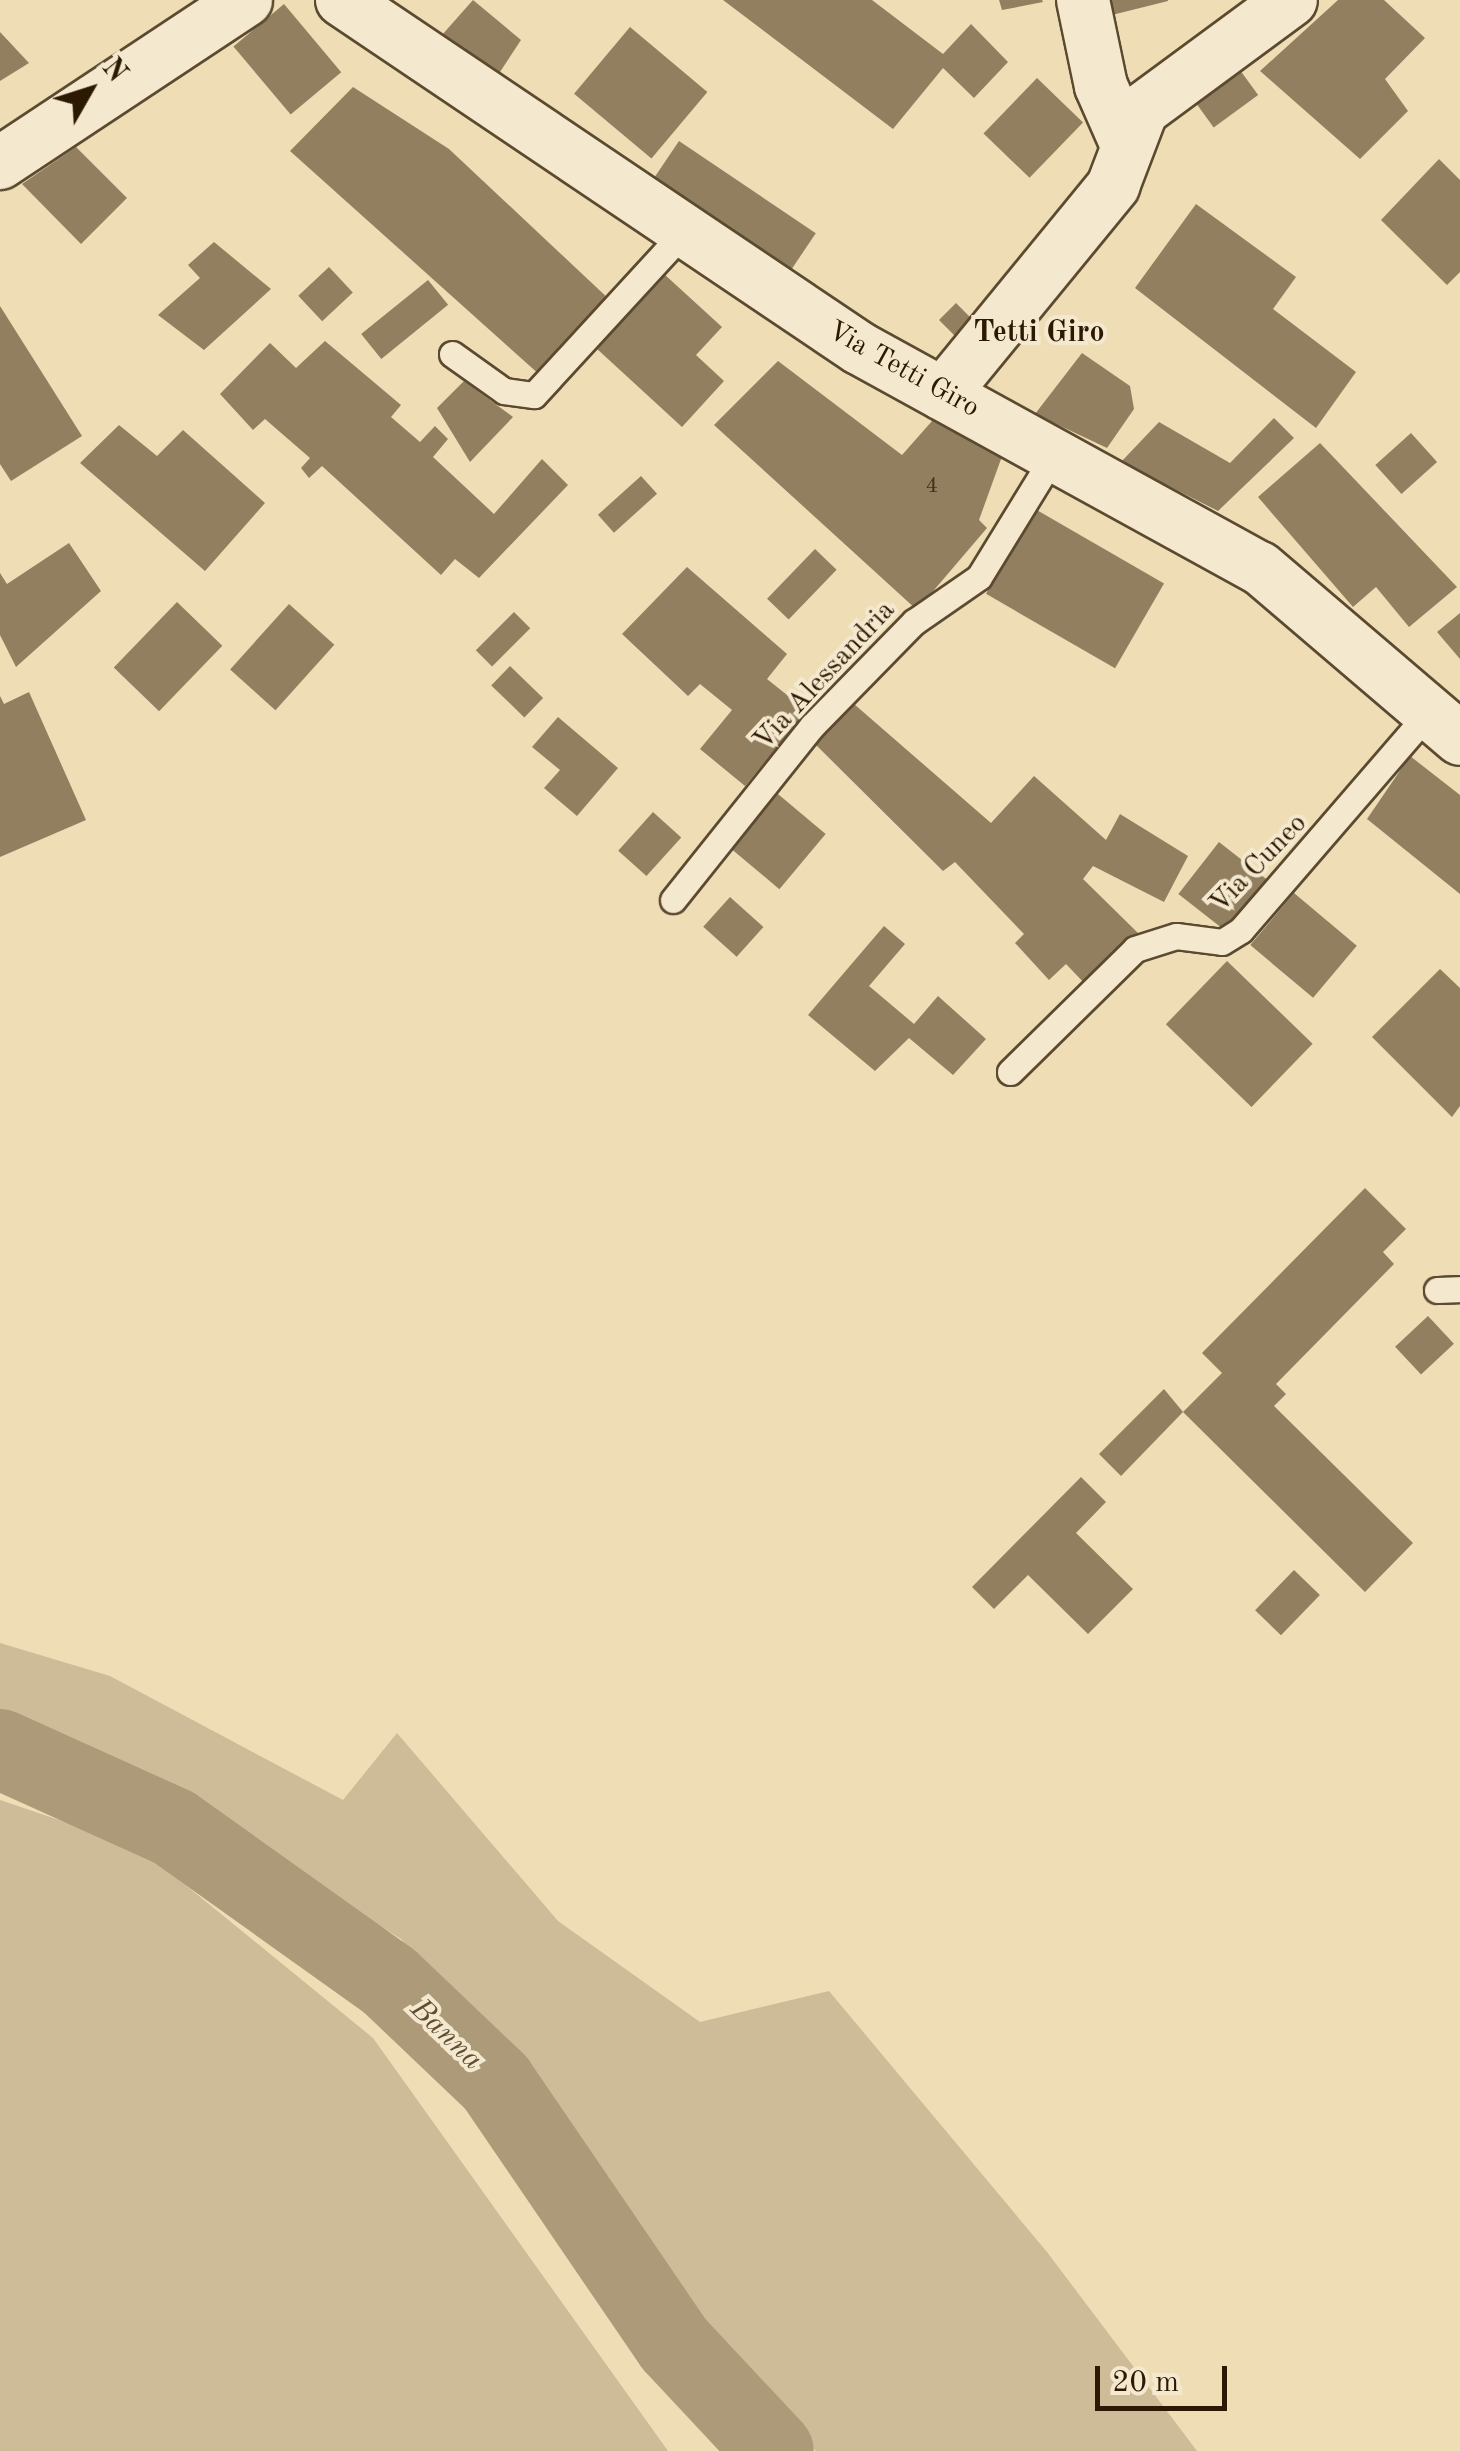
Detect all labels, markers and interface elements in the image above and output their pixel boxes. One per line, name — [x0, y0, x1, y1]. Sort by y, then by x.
north arrow — [40, 40, 140, 140]
text: N — [96, 54, 131, 88]
street label: Via Tetti Giro — [821, 314, 985, 426]
district label: Tetti Giro — [973, 315, 1105, 351]
house number: 4 — [926, 474, 938, 500]
street label: Via Alessandria — [747, 594, 903, 758]
street label: Via Cuneo — [1203, 807, 1315, 921]
water label: Banna — [402, 1992, 490, 2078]
scale bar — [1100, 2346, 1232, 2408]
text: 20 m — [1112, 2368, 1179, 2398]

